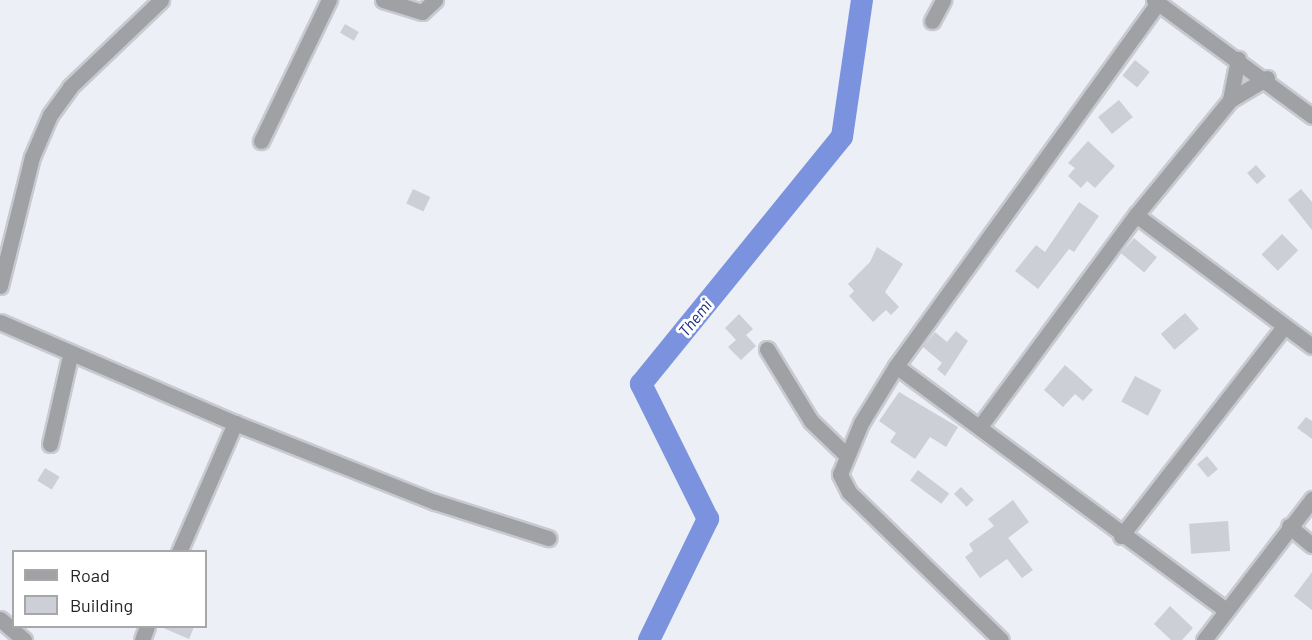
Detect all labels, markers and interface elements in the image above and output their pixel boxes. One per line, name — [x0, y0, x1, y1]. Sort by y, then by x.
water label: Themi — [674, 296, 716, 340]
legend — [12, 550, 207, 628]
text: Road — [70, 564, 110, 586]
text: Building — [70, 594, 133, 616]

